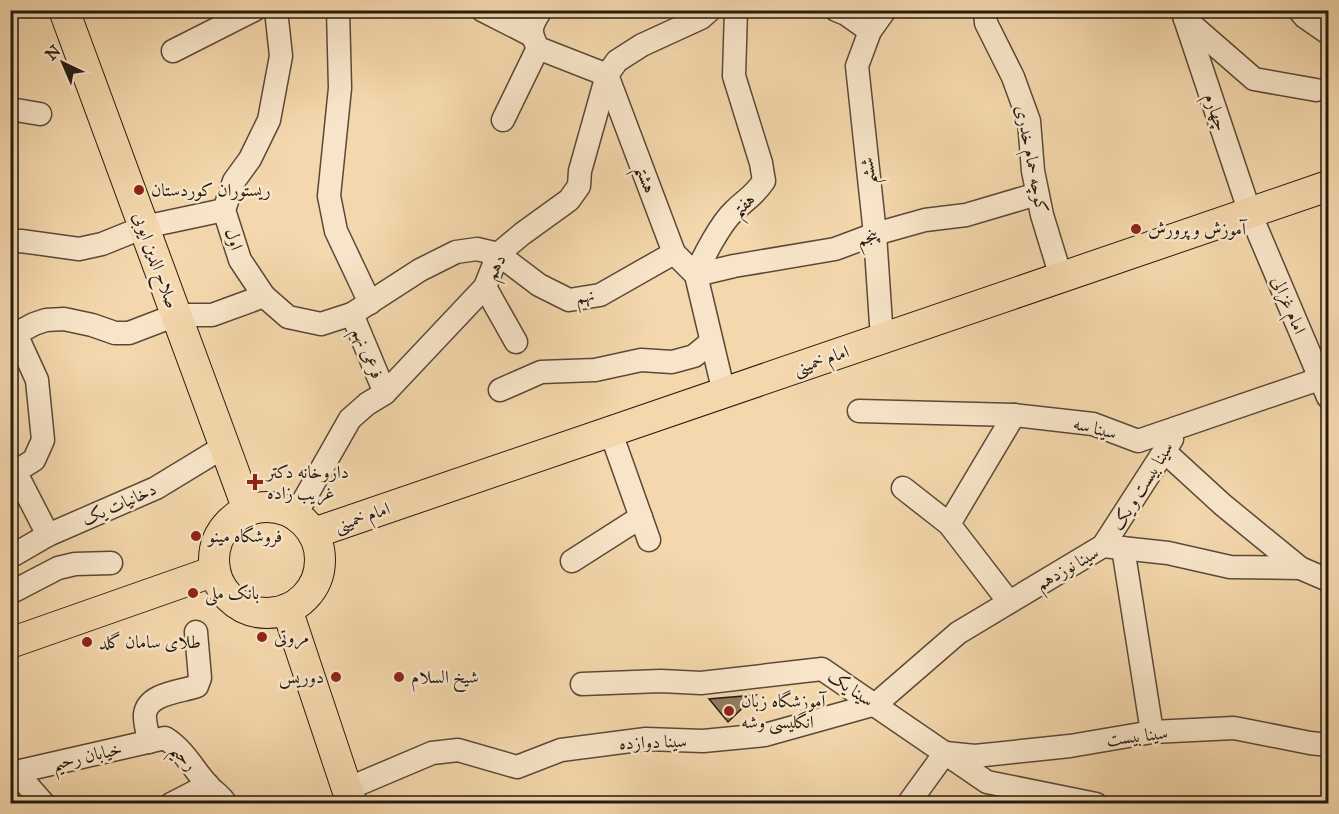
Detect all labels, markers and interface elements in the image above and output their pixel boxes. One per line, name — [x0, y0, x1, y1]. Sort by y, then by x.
north arrow — [33, 33, 93, 93]
text: N — [41, 41, 65, 64]
street label: چهارم — [1195, 90, 1233, 135]
street label: کوچه حمام خدری — [1006, 103, 1053, 216]
street label: ششم — [856, 156, 887, 186]
street label: هشتم — [624, 162, 661, 199]
place label: ریستوران کوردستان — [151, 179, 271, 201]
marker: ریستوران کوردستان — [132, 183, 146, 197]
street label: هفتم — [726, 188, 765, 227]
street label: صلاح الدین ایوبی — [124, 209, 184, 313]
place label: آموزش و پرورش — [1148, 218, 1248, 240]
marker: آموزش و پرورش — [1129, 222, 1143, 236]
street label: پنجم — [853, 223, 884, 257]
street label: اول — [220, 225, 248, 253]
street label: دهم — [479, 251, 516, 286]
street label: امام غزالی — [1262, 273, 1311, 339]
street label: نهم — [574, 284, 597, 314]
street label: فرعی نهم — [342, 324, 389, 384]
street label: امام خمینی — [790, 340, 854, 385]
street label: سینا سه — [1071, 412, 1119, 444]
street label: سینا بیست و یک — [1106, 438, 1178, 534]
place label: داروخانه دکتر غریب زاده — [265, 461, 349, 506]
marker: داروخانه دکتر غریب زاده — [248, 475, 262, 489]
street label: دخانیات یک — [78, 478, 160, 530]
street label: امام خمینی — [331, 497, 395, 542]
place label: فروشگاه مینو — [206, 524, 282, 548]
marker: فروشگاه مینو — [189, 529, 203, 543]
street label: سینا نوزدهم — [1031, 541, 1106, 600]
place label: بانک ملی — [205, 582, 259, 606]
marker: بانک ملی — [186, 586, 200, 600]
place label: مروتی — [274, 626, 309, 650]
marker: مروتی — [255, 630, 269, 644]
place label: طلای سامان گلد — [99, 631, 201, 653]
marker: طلای سامان گلد — [80, 635, 94, 649]
street label: سینا یک — [824, 665, 878, 711]
place label: دوریس — [279, 666, 324, 689]
place label: شیخ السلام — [411, 666, 479, 693]
marker: دوریس — [329, 670, 343, 684]
marker: شیخ السلام — [392, 670, 406, 684]
place label: آموزشگاه زبان انگلیسی وشه — [741, 689, 828, 735]
marker: آموزشگاه زبان انگلیسی وشه — [722, 704, 736, 718]
street label: سینا بیست — [1105, 721, 1169, 751]
street label: سینا دوازده — [619, 730, 687, 754]
street label: خیابان رحیم — [50, 737, 126, 782]
street label: رحیم — [161, 739, 202, 780]

